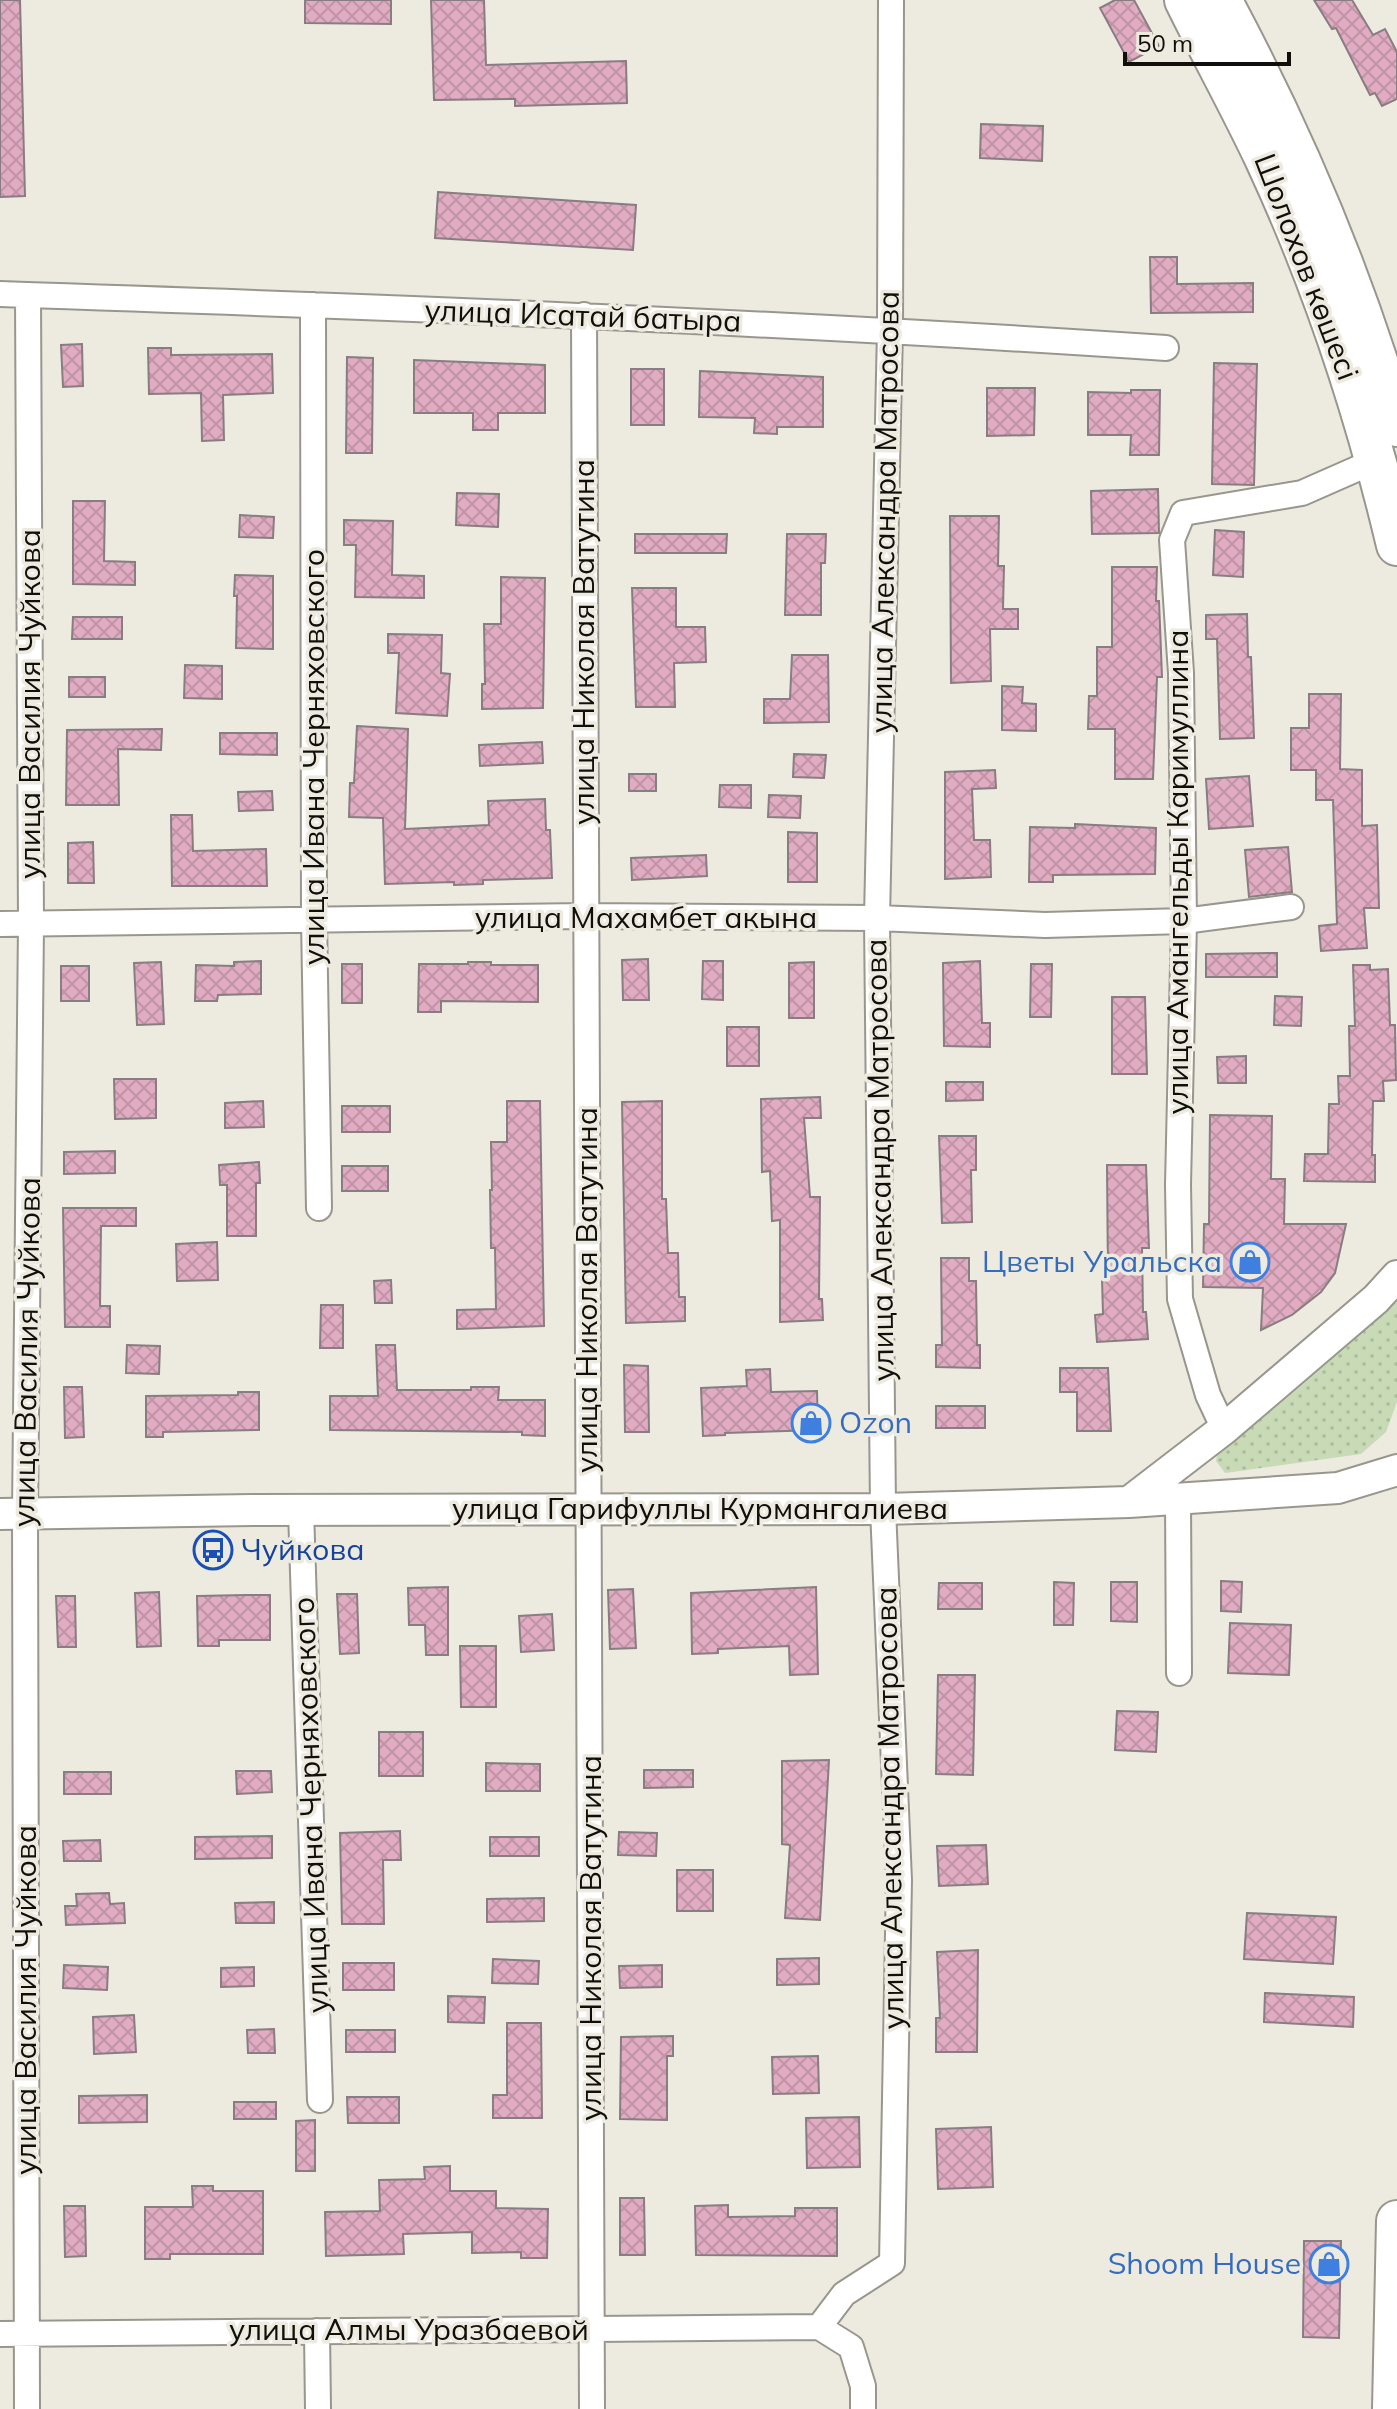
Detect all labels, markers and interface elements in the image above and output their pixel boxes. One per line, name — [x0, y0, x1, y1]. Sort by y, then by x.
scale bar — [1125, 16, 1289, 66]
text: 50 m — [1137, 28, 1193, 58]
street label: Шолохов көшесі — [1246, 148, 1368, 385]
street label: улица Исатай батыра — [424, 290, 742, 340]
street label: улица Александра Матросова — [861, 290, 907, 734]
street label: улица Николая Ватутина — [564, 459, 602, 825]
street label: улица Василия Чуйкова — [10, 529, 48, 879]
street label: улица Ивана Черняховского — [294, 549, 332, 965]
street label: улица Амангельды Каримуллина — [1158, 629, 1196, 1115]
street label: улица Махамбет акына — [475, 898, 817, 936]
street label: улица Александра Матросова — [856, 938, 902, 1382]
street label: улица Николая Ватутина — [567, 1107, 605, 1473]
street label: улица Василия Чуйкова — [4, 1177, 48, 1527]
shop icon: Цветы Уральска — [1229, 1241, 1271, 1283]
place label: Цветы Уральска — [982, 1242, 1222, 1280]
shop icon: Ozon — [790, 1402, 832, 1444]
place label: Ozon — [839, 1403, 912, 1441]
street label: улица Гарифуллы Курмангалиева — [452, 1489, 948, 1527]
bus stop icon: Чуйкова — [192, 1529, 234, 1571]
place label: Чуйкова — [241, 1530, 364, 1568]
street label: улица Александра Матросова — [866, 1586, 912, 2030]
street label: улица Ивана Черняховского — [284, 1596, 336, 2014]
street label: улица Николая Ватутина — [571, 1755, 609, 2121]
street label: улица Василия Чуйкова — [6, 1825, 44, 2175]
shop icon: Shoom House — [1308, 2243, 1350, 2285]
place label: Shoom House — [1108, 2244, 1301, 2282]
street label: улица Алмы Уразбаевой — [229, 2310, 589, 2348]

